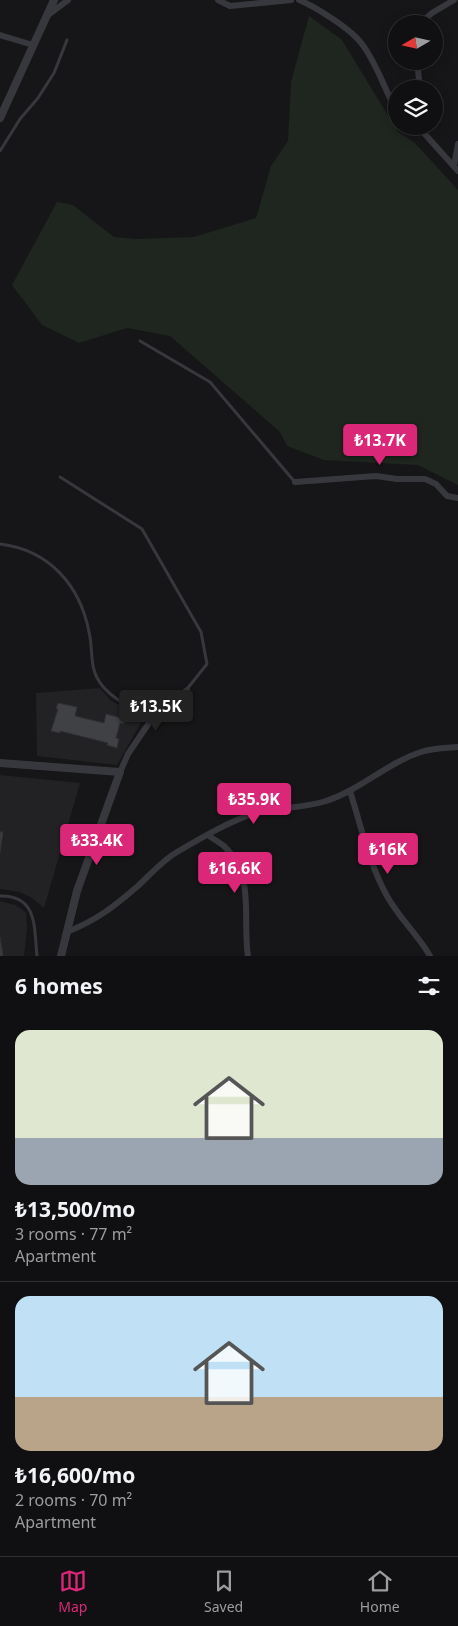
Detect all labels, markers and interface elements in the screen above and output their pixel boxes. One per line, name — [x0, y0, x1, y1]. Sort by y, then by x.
north arrow — [388, 15, 442, 70]
map controls — [388, 15, 443, 135]
button: layers — [388, 80, 443, 135]
pin: ₺13.7K — [339, 424, 421, 466]
text: ₺13.7K — [354, 429, 406, 451]
pin: ₺13.5K — [115, 690, 197, 732]
text: ₺13.5K — [130, 695, 182, 717]
pin: ₺35.9K — [213, 782, 295, 825]
text: ₺35.9K — [228, 788, 280, 810]
pin: ₺33.4K — [56, 824, 138, 866]
text: ₺33.4K — [71, 829, 123, 851]
pin: ₺16K — [358, 832, 418, 875]
text: ₺16K — [369, 838, 407, 860]
pin: ₺16.6K — [194, 852, 276, 894]
text: ₺16.6K — [209, 857, 261, 879]
text: 6 homes — [15, 972, 103, 1000]
icon: filters — [415, 972, 443, 1000]
icon: home — [184, 1063, 274, 1153]
text: ₺13,500/mo — [15, 1195, 135, 1223]
text: 3 rooms · 77 m² — [15, 1223, 132, 1245]
text: Apartment — [15, 1245, 96, 1267]
icon: home — [184, 1328, 274, 1418]
text: ₺16,600/mo — [15, 1461, 135, 1489]
text: 2 rooms · 70 m² — [15, 1489, 132, 1511]
text: Apartment — [15, 1511, 96, 1533]
tab: Map — [58, 1567, 87, 1616]
tab: Saved — [204, 1567, 243, 1616]
tab: Home — [360, 1567, 400, 1616]

